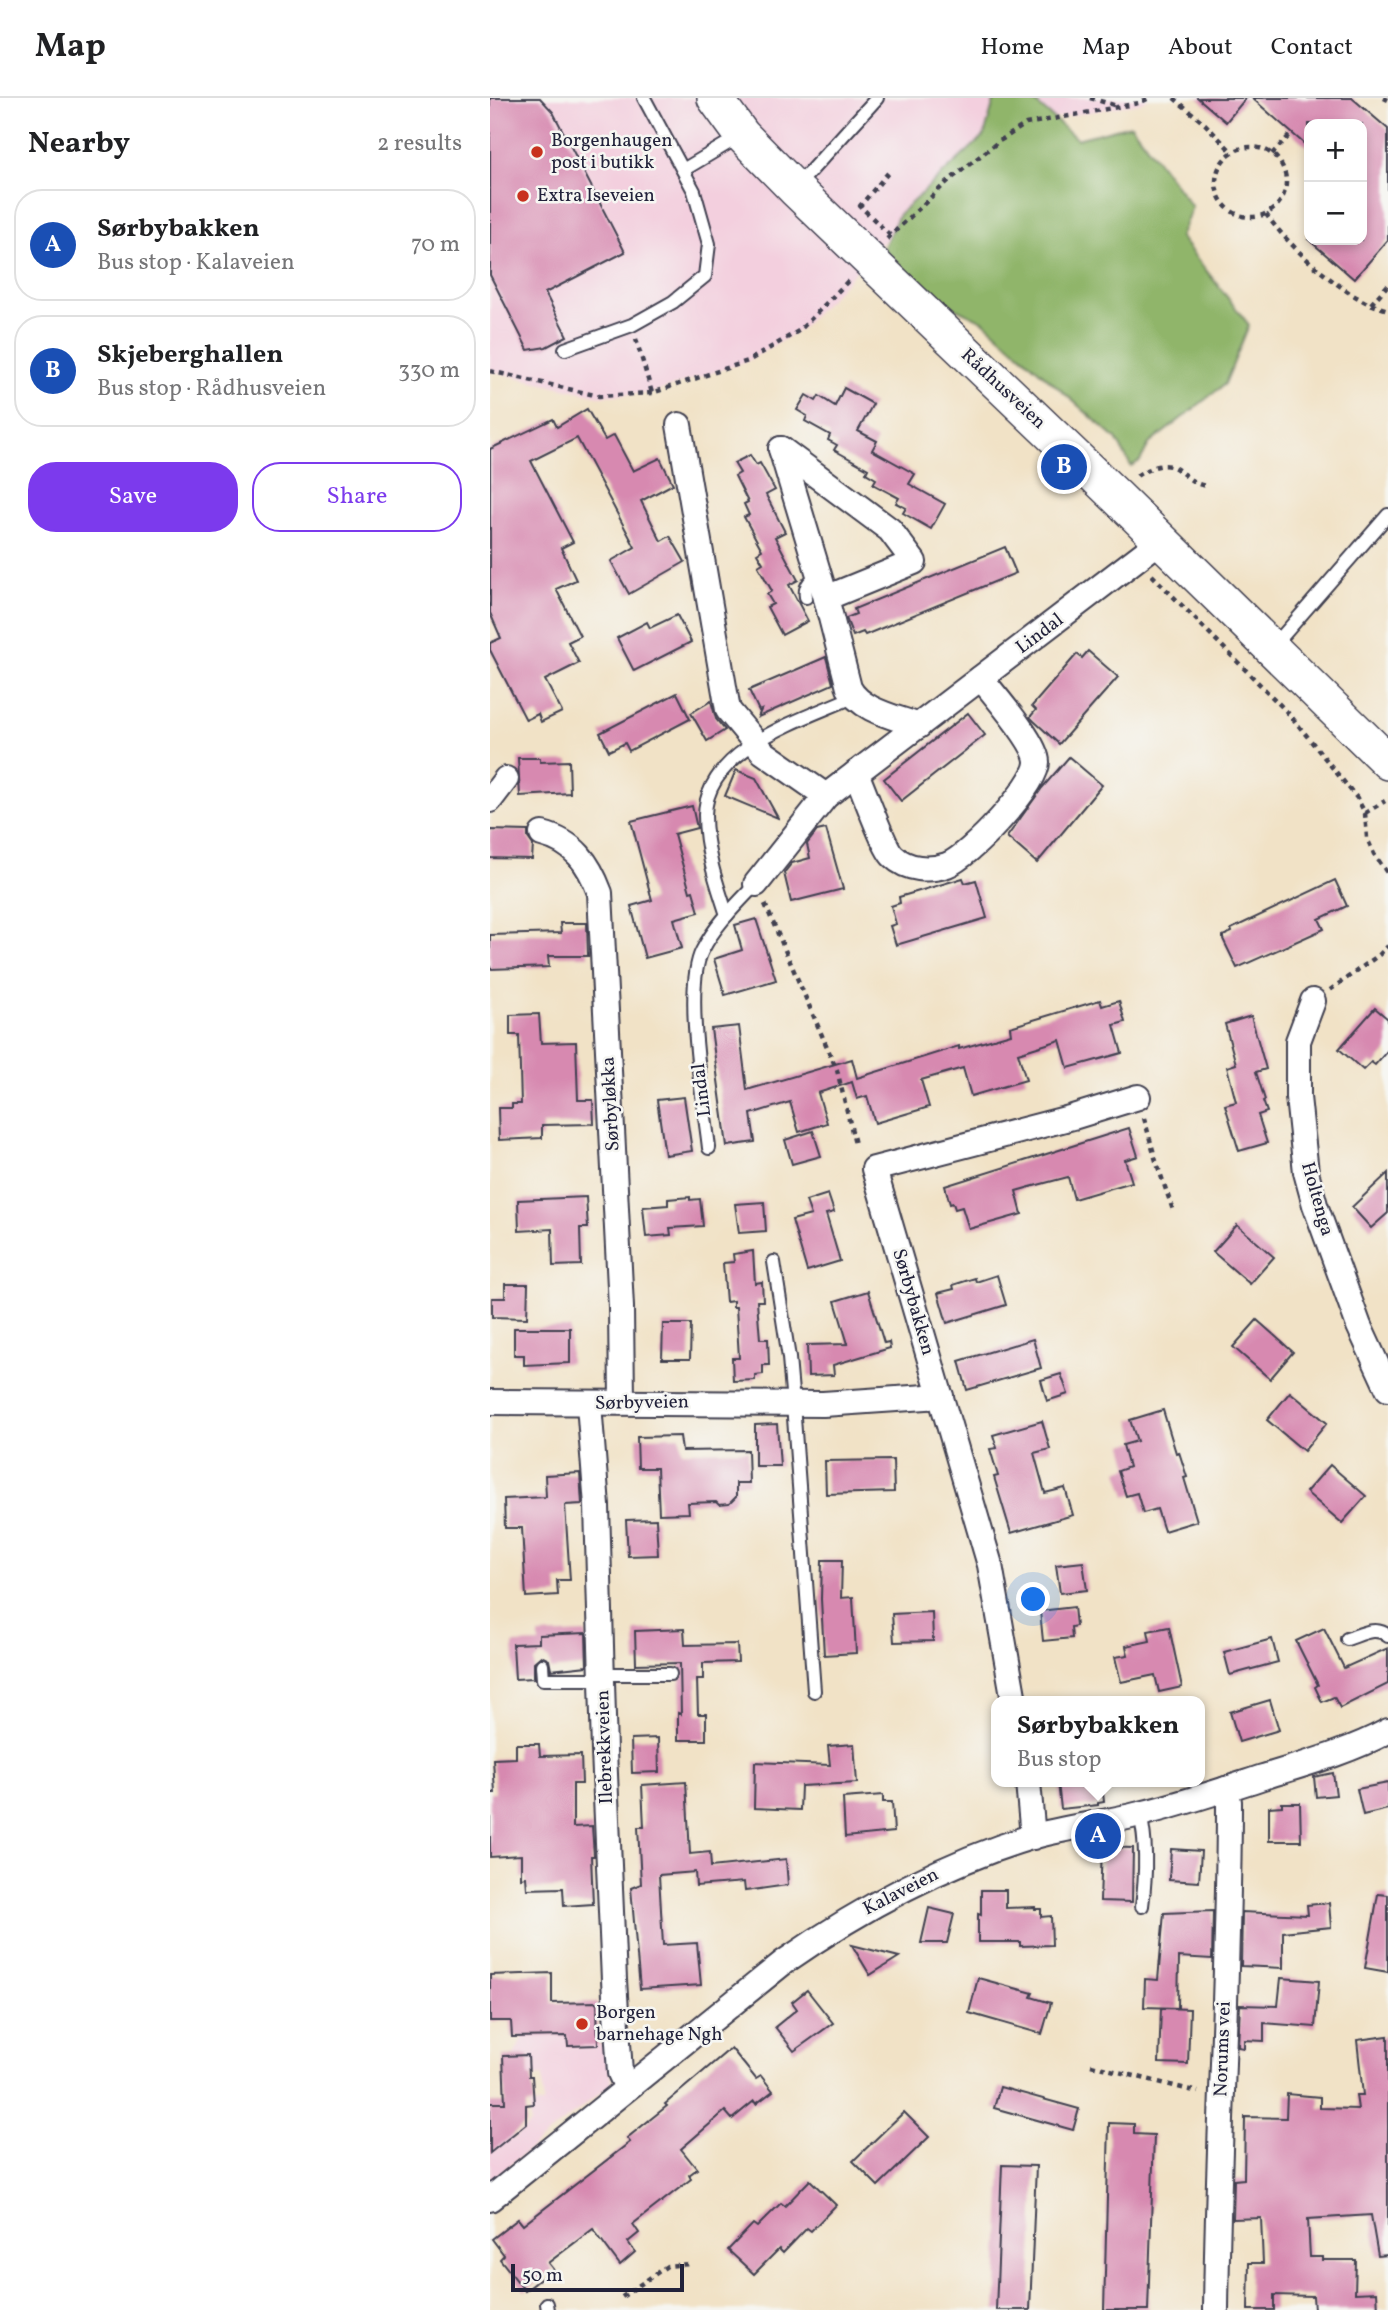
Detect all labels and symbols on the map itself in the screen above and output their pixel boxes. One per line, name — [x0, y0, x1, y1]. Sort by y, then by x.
place label: Borgenhaugen post i butikk — [551, 128, 673, 176]
marker: Borgenhaugen post i butikk — [529, 144, 545, 160]
place label: Extra Iseveien — [537, 183, 655, 209]
marker: Extra Iseveien — [515, 188, 531, 204]
street label: Rådhusveien — [955, 343, 1051, 435]
pin: B — [1041, 441, 1087, 493]
street label: Lindal — [1011, 607, 1069, 660]
street label: Sørbyløkka — [596, 1056, 626, 1152]
street label: Lindal — [686, 1062, 718, 1118]
street label: Holtenga — [1294, 1159, 1340, 1239]
street label: Sørbybakken — [885, 1246, 941, 1358]
street label: Sørbyveien — [595, 1389, 689, 1417]
your location — [1016, 1582, 1050, 1616]
street label: Ilebrekkveien — [590, 1689, 620, 1805]
pin: A — [1075, 1810, 1121, 1862]
street label: Kalaveien — [859, 1862, 943, 1922]
place label: Borgen barnehage Ngh — [596, 2000, 723, 2048]
street label: Norums vei — [1208, 2000, 1238, 2097]
marker: Borgen barnehage Ngh — [574, 2016, 590, 2032]
scale bar — [511, 2261, 684, 2293]

